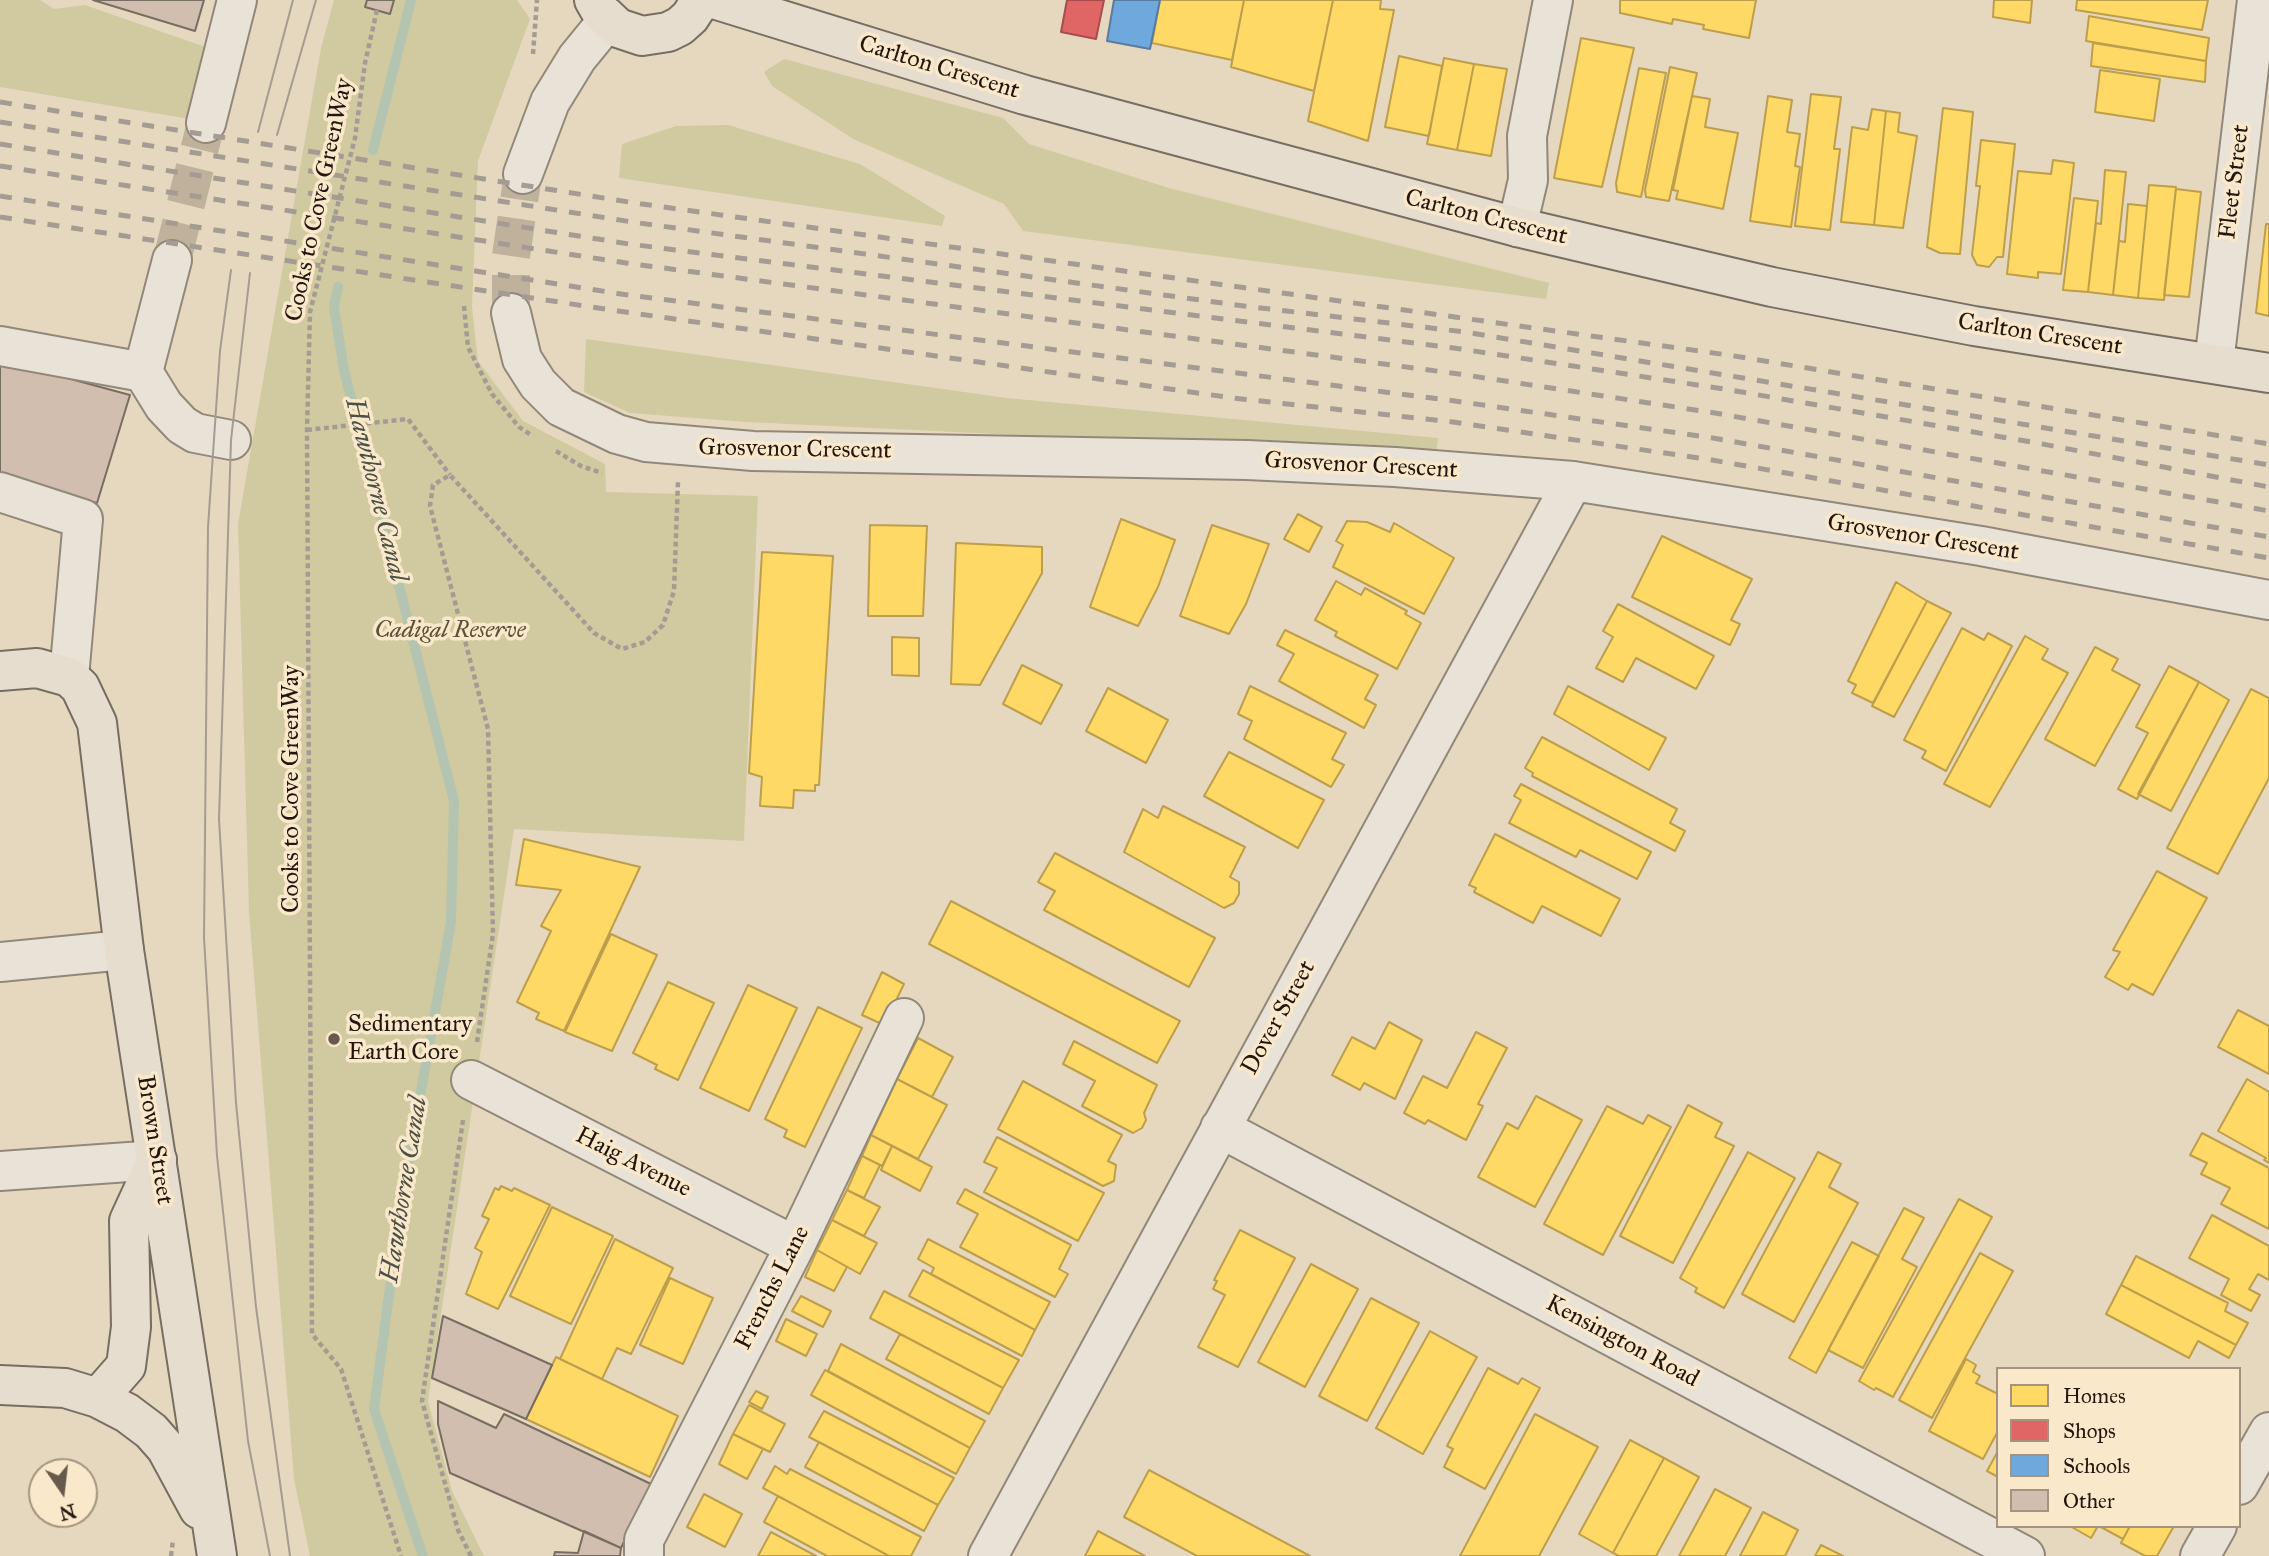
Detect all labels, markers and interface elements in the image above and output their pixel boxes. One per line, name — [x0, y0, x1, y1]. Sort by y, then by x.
street label: Carlton Crescent — [855, 30, 1023, 106]
street label: Cooks to Cove GreenWay — [280, 76, 360, 324]
street label: Fleet Street — [2214, 123, 2256, 241]
street label: Carlton Crescent — [1402, 184, 1570, 252]
street label: Carlton Crescent — [1956, 308, 2124, 362]
water label: Hawthorne Canal — [337, 395, 413, 585]
street label: Grosvenor Crescent — [698, 434, 892, 466]
street label: Grosvenor Crescent — [1264, 447, 1458, 485]
street label: Grosvenor Crescent — [1825, 509, 2021, 567]
park label: Cadigal Reserve — [374, 617, 526, 645]
street label: Cooks to Cove GreenWay — [278, 665, 306, 913]
street label: Dover Street — [1236, 956, 1322, 1080]
place label: Sedimentary Earth Core — [348, 1011, 472, 1067]
marker: Sedimentary Earth Core — [326, 1031, 342, 1047]
street label: Brown Street — [130, 1073, 178, 1207]
water label: Hawthorne Canal — [375, 1095, 435, 1285]
street label: Haig Avenue — [570, 1122, 696, 1204]
street label: Frenchs Lane — [729, 1221, 817, 1355]
street label: Kensington Road — [1540, 1290, 1704, 1394]
legend — [1996, 1367, 2241, 1528]
text: Homes — [2063, 1383, 2126, 1409]
text: Shops — [2063, 1418, 2116, 1444]
text: Schools — [2063, 1453, 2130, 1479]
north arrow — [28, 1458, 98, 1528]
text: Other — [2063, 1488, 2115, 1514]
text: N — [57, 1499, 78, 1525]

